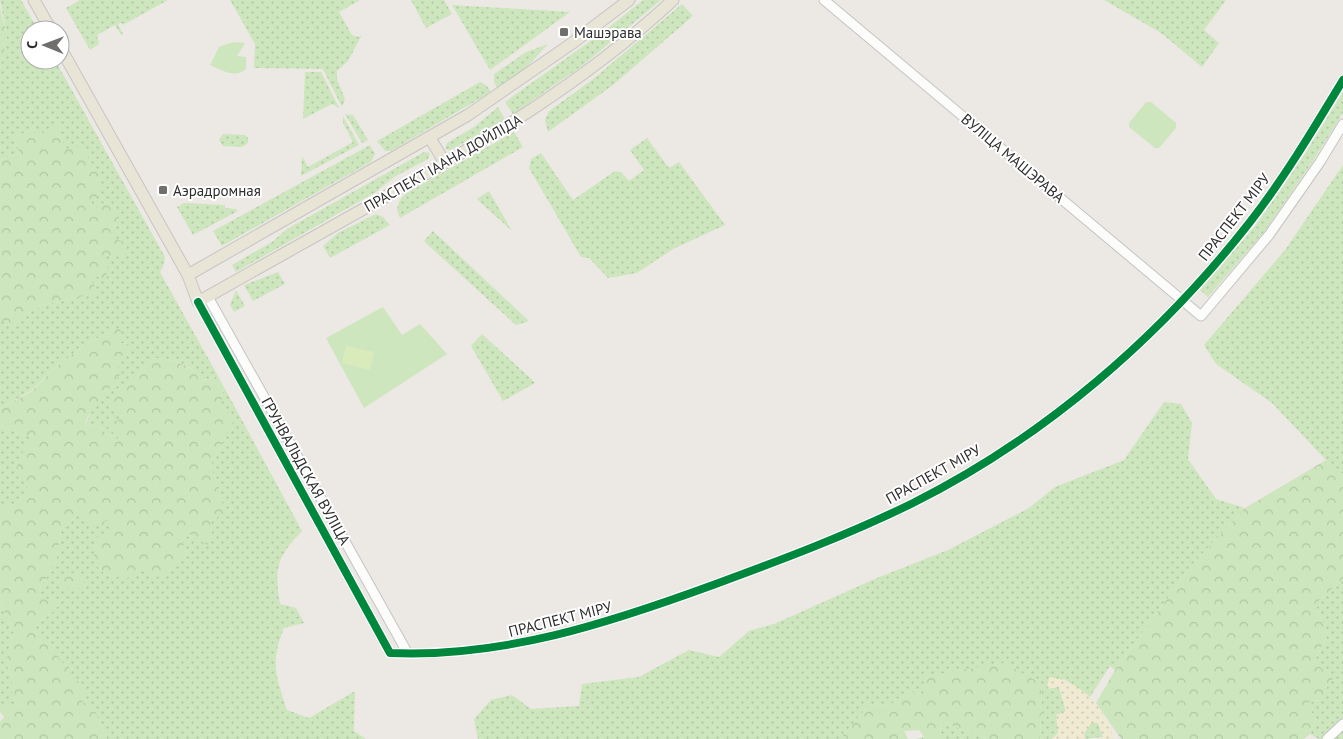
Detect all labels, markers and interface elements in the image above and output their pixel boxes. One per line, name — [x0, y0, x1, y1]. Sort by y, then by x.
north arrow — [20, 20, 70, 70]
place label: Машэрава — [574, 23, 642, 42]
marker: Машэрава — [558, 26, 570, 38]
text: С — [23, 41, 41, 49]
street label: ВУЛІЦА МАШЭРАВА — [957, 109, 1069, 207]
street label: ПРАСПЕКТ ІААНА ДОЙЛІДА — [361, 110, 526, 216]
street label: ПРАСПЕКТ МІРУ — [1194, 169, 1274, 264]
place label: Аэрадромная — [173, 181, 261, 200]
marker: Аэрадромная — [157, 184, 169, 196]
street label: ГРУНВАЛЬДСКАЯ ВУЛІЦА — [257, 394, 355, 548]
street label: ПРАСПЕКТ МІРУ — [882, 440, 984, 508]
street label: ПРАСПЕКТ МІРУ — [506, 597, 614, 641]

